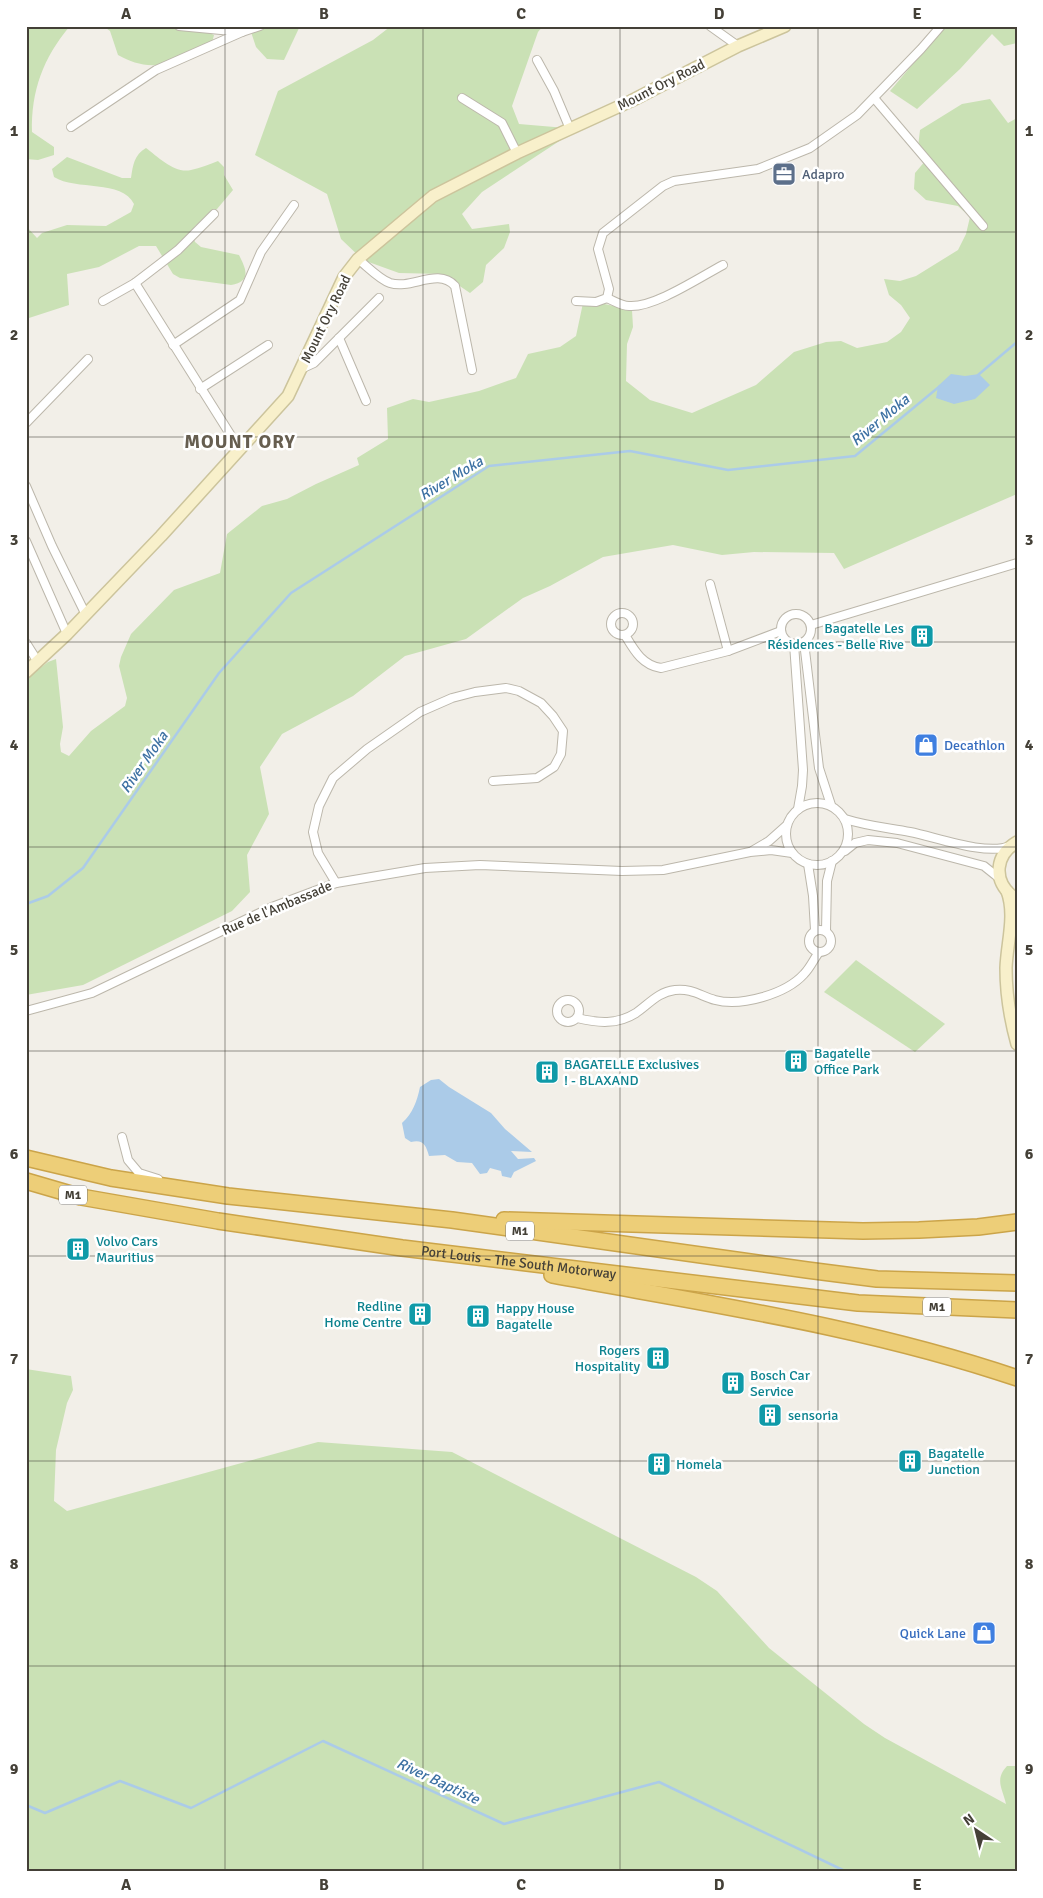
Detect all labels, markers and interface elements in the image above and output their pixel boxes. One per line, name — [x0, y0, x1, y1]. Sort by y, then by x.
text: A — [121, 4, 132, 24]
text: B — [319, 4, 329, 24]
text: C — [516, 4, 526, 24]
text: D — [714, 4, 725, 24]
text: E — [912, 4, 922, 24]
street label: Mount Ory Road — [614, 56, 708, 114]
text: 1 — [10, 121, 19, 141]
text: 1 — [1025, 121, 1034, 141]
office icon: Adapro — [771, 161, 797, 187]
place label: Adapro — [802, 166, 845, 183]
street label: Mount Ory Road — [297, 272, 355, 366]
text: 2 — [10, 325, 18, 345]
text: 2 — [1025, 325, 1033, 345]
water label: River Moka — [847, 390, 913, 450]
district label: MOUNT ORY — [184, 430, 296, 454]
water label: River Moka — [416, 452, 486, 504]
text: 3 — [10, 530, 18, 550]
text: 3 — [1025, 530, 1033, 550]
place label: Bagatelle Les Résidences - Belle Rive — [767, 620, 904, 653]
building icon: Bagatelle Les Résidences - Belle Rive — [909, 623, 935, 649]
water label: River Moka — [116, 727, 172, 796]
shop icon: Decathlon — [913, 732, 939, 758]
text: 4 — [10, 735, 19, 755]
text: 4 — [1025, 735, 1034, 755]
place label: Decathlon — [944, 737, 1005, 754]
street label: Rue de l'Ambassade — [219, 877, 335, 939]
text: 5 — [10, 940, 18, 960]
text: 5 — [1025, 940, 1033, 960]
place label: Bagatelle Office Park — [814, 1045, 879, 1078]
building icon: Bagatelle Office Park — [783, 1048, 809, 1074]
place label: BAGATELLE Exclusives ! - BLAXAND — [564, 1056, 699, 1089]
building icon: BAGATELLE Exclusives ! - BLAXAND — [534, 1059, 560, 1085]
text: 6 — [10, 1144, 19, 1164]
text: 6 — [1025, 1144, 1034, 1164]
road number: M1 — [59, 1186, 87, 1204]
road number: M1 — [506, 1222, 534, 1240]
place label: Volvo Cars Mauritius — [96, 1233, 158, 1266]
building icon: Volvo Cars Mauritius — [65, 1236, 91, 1262]
street label: Port Louis – The South Motorway — [420, 1242, 618, 1282]
place label: Redline Home Centre — [324, 1298, 402, 1331]
road number: M1 — [923, 1298, 951, 1316]
place label: Happy House Bagatelle — [496, 1300, 575, 1333]
building icon: Redline Home Centre — [407, 1301, 433, 1327]
building icon: Happy House Bagatelle — [465, 1303, 491, 1329]
place label: Rogers Hospitality — [575, 1342, 640, 1375]
building icon: Rogers Hospitality — [645, 1345, 671, 1371]
text: 7 — [10, 1349, 19, 1369]
text: 7 — [1025, 1349, 1034, 1369]
place label: Bosch Car Service — [750, 1367, 811, 1400]
building icon: Bosch Car Service — [720, 1370, 746, 1396]
building icon: sensoria — [757, 1402, 783, 1428]
place label: sensoria — [788, 1407, 838, 1424]
place label: Bagatelle Junction — [928, 1445, 985, 1478]
building icon: Bagatelle Junction — [897, 1448, 923, 1474]
building icon: Homela — [646, 1451, 672, 1477]
place label: Homela — [676, 1456, 722, 1473]
text: 8 — [10, 1554, 19, 1574]
text: 8 — [1025, 1554, 1034, 1574]
shop icon: Quick Lane — [971, 1620, 997, 1646]
place label: Quick Lane — [900, 1625, 966, 1642]
water label: River Baptiste — [394, 1754, 484, 1809]
text: 9 — [10, 1759, 19, 1779]
text: 9 — [1025, 1759, 1034, 1779]
north arrow — [950, 1806, 1000, 1856]
text: N — [960, 1810, 978, 1830]
text: A — [121, 1875, 132, 1895]
text: B — [319, 1875, 329, 1895]
text: C — [516, 1875, 526, 1895]
text: D — [714, 1875, 725, 1895]
text: E — [912, 1875, 922, 1895]

